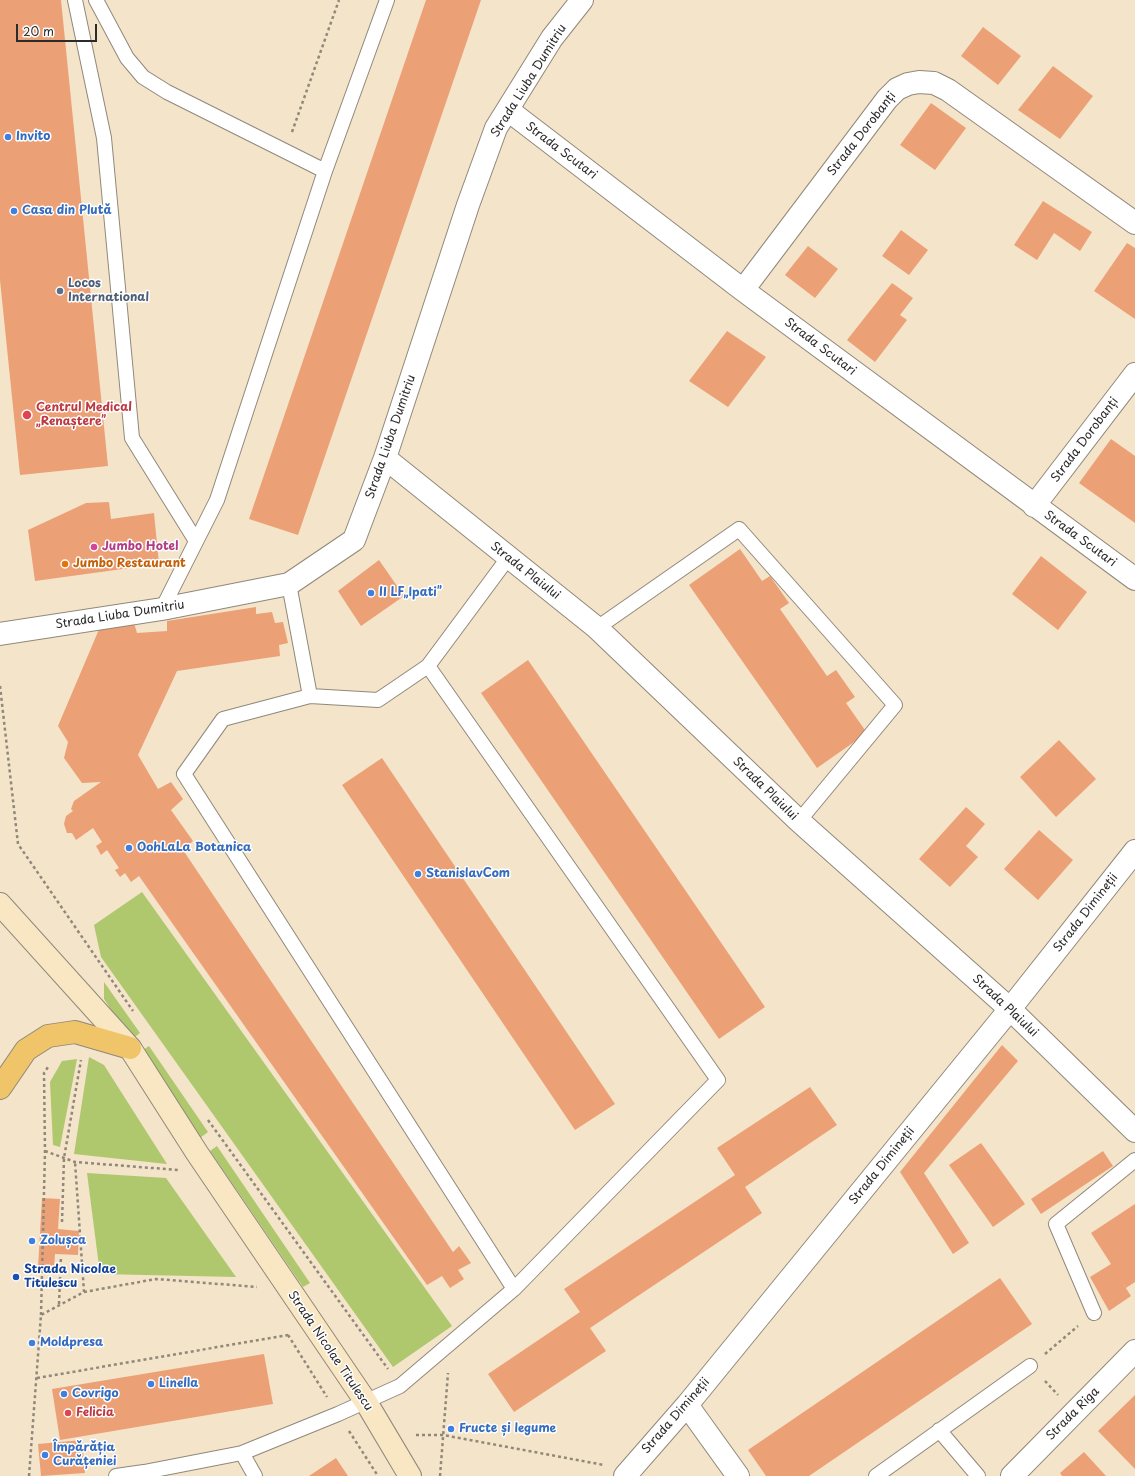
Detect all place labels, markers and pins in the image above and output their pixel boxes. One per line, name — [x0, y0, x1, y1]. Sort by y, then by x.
place label: Invito — [16, 130, 50, 144]
marker: Invito — [3, 132, 13, 142]
place label: Casa din Plută — [22, 204, 112, 218]
marker: Casa din Plută — [9, 206, 19, 216]
place label: Locos International — [68, 277, 149, 305]
marker: Locos International — [55, 286, 65, 296]
place label: Centrul Medical „Renaștere” — [36, 401, 132, 429]
marker: Centrul Medical „Renaștere” — [21, 409, 33, 421]
place label: Jumbo Hotel — [102, 540, 179, 554]
marker: Jumbo Hotel — [89, 542, 99, 552]
place label: Jumbo Restaurant — [73, 557, 186, 571]
marker: Jumbo Restaurant — [60, 559, 70, 569]
place label: II LF„Ipati” — [379, 586, 442, 600]
marker: II LF„Ipati” — [366, 588, 376, 598]
place label: OohLaLa Botanica — [137, 841, 251, 855]
marker: OohLaLa Botanica — [124, 843, 134, 853]
place label: StanislavCom — [426, 867, 510, 881]
marker: StanislavCom — [413, 869, 423, 879]
place label: Zolușca — [40, 1234, 86, 1248]
marker: Zolușca — [27, 1236, 37, 1246]
place label: Strada Nicolae Titulescu — [24, 1263, 116, 1291]
marker: Strada Nicolae Titulescu — [11, 1272, 21, 1282]
place label: Moldpresa — [40, 1336, 103, 1350]
marker: Moldpresa — [27, 1338, 37, 1348]
place label: Linella — [159, 1377, 198, 1391]
marker: Linella — [146, 1379, 156, 1389]
place label: Covrigo — [72, 1387, 119, 1401]
marker: Covrigo — [59, 1389, 69, 1399]
place label: Felicia — [76, 1406, 114, 1420]
marker: Felicia — [63, 1408, 73, 1418]
place label: Fructe și legume — [459, 1422, 556, 1436]
marker: Fructe și legume — [446, 1424, 456, 1434]
place label: Împărăția Curățeniei — [53, 1441, 116, 1469]
marker: Împărăția Curățeniei — [40, 1450, 50, 1460]

